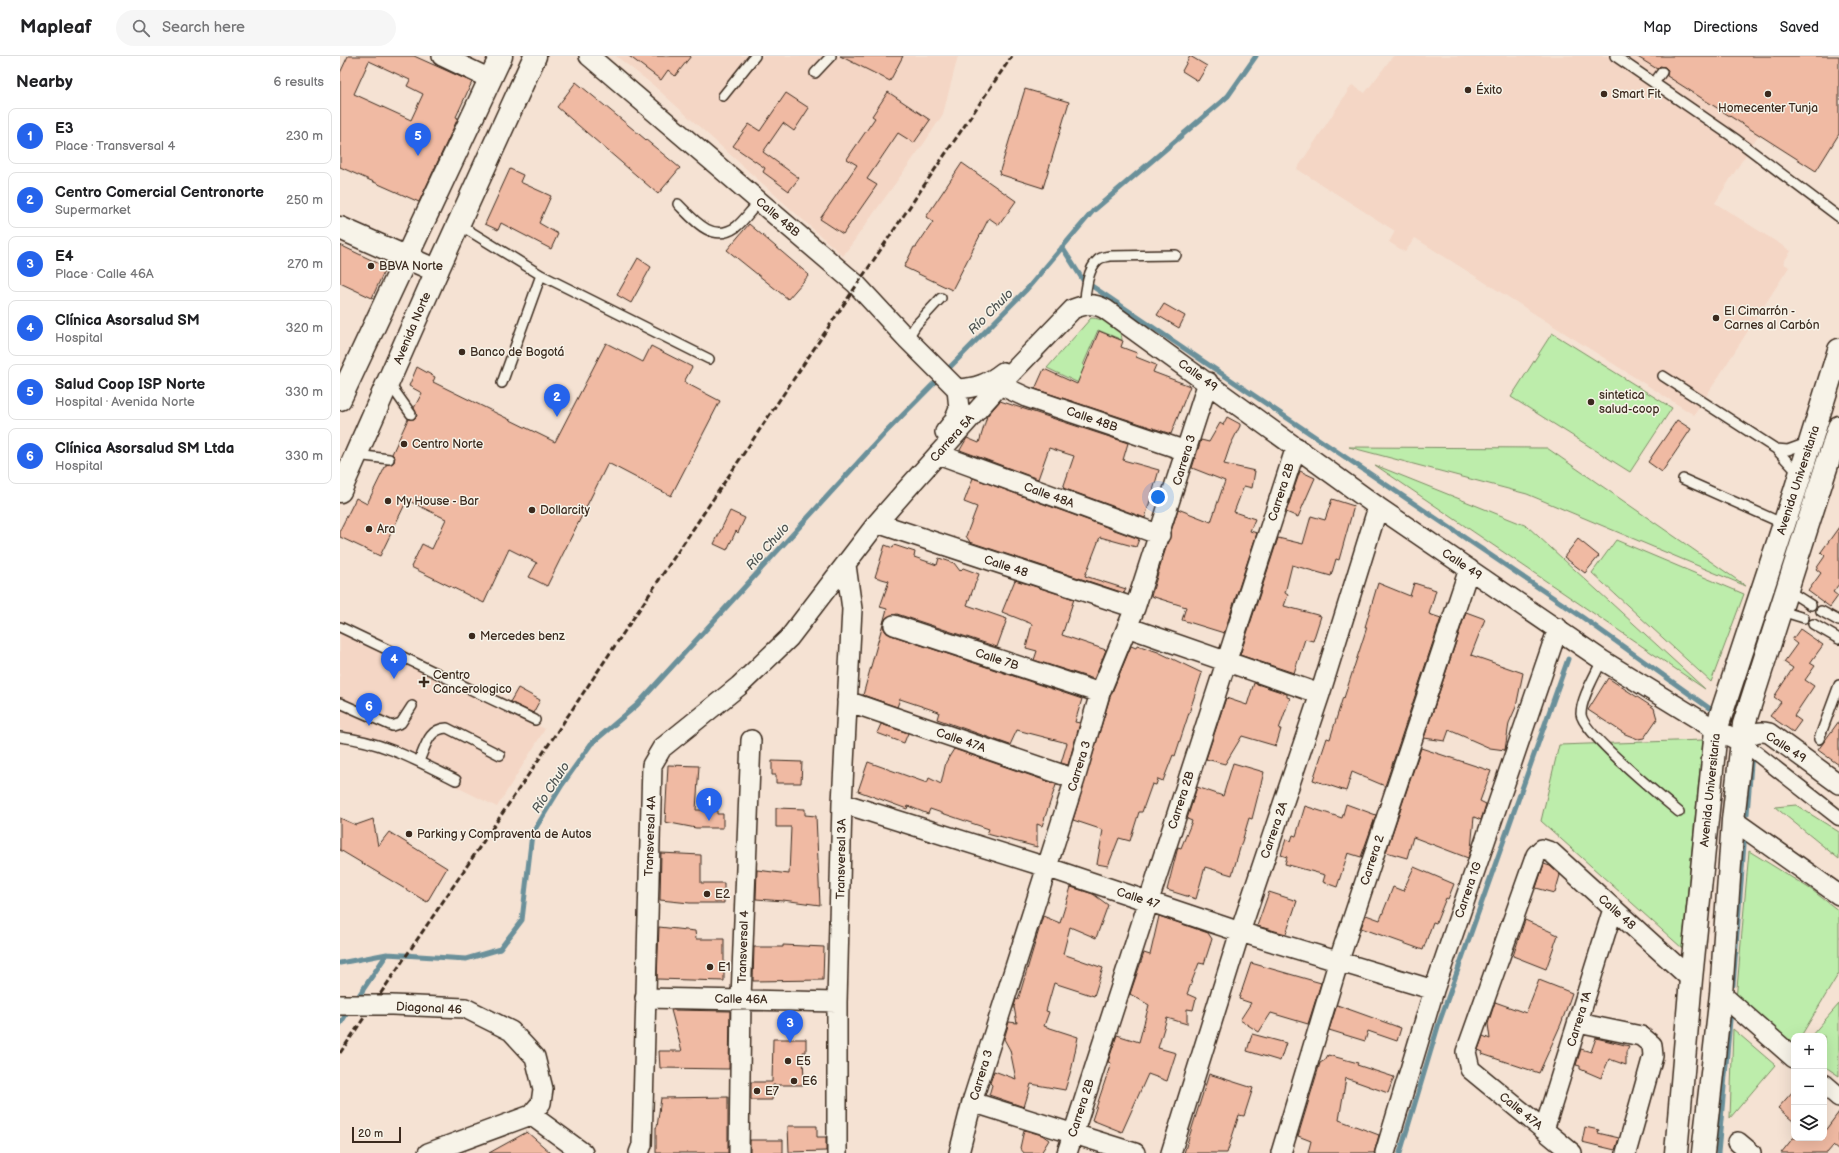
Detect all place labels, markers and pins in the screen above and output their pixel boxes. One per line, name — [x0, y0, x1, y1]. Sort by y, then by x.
place label: Éxito — [1476, 82, 1502, 98]
marker: Éxito — [1463, 85, 1473, 95]
place label: Smart Fit — [1612, 87, 1661, 102]
marker: Smart Fit — [1599, 89, 1609, 99]
marker: Homecenter Tunja — [1763, 89, 1773, 99]
place label: Homecenter Tunja — [1718, 101, 1818, 116]
pin: 5 — [405, 123, 431, 156]
place label: BBVA Norte — [379, 259, 443, 274]
marker: BBVA Norte — [366, 261, 376, 271]
place label: El Cimarrón - Carnes al Carbón — [1724, 304, 1820, 333]
marker: El Cimarrón - Carnes al Carbón — [1711, 313, 1721, 323]
place label: Banco de Bogotá — [470, 345, 564, 360]
marker: Banco de Bogotá — [457, 347, 467, 357]
pin: 2 — [544, 384, 570, 417]
place label: sintetica salud-coop — [1599, 388, 1659, 417]
marker: sintetica salud-coop — [1586, 397, 1596, 407]
place label: Centro Norte — [412, 437, 483, 452]
marker: Centro Norte — [399, 439, 409, 449]
place label: My House - Bar — [396, 494, 479, 509]
marker: My House - Bar — [383, 496, 393, 506]
place label: Dollarcity — [540, 503, 590, 518]
marker: Dollarcity — [527, 505, 537, 515]
place label: Ara — [377, 522, 395, 537]
marker: Ara — [364, 524, 374, 534]
place label: Mercedes benz — [480, 629, 565, 644]
marker: Mercedes benz — [467, 631, 477, 641]
pin: 4 — [381, 646, 407, 679]
place label: Centro Cancerologico — [433, 668, 512, 697]
marker: Centro Cancerologico — [418, 676, 430, 688]
pin: 6 — [356, 693, 382, 726]
pin: 1 — [696, 788, 722, 821]
place label: Parking y Compraventa de Autos — [417, 827, 592, 842]
marker: Parking y Compraventa de Autos — [404, 829, 414, 839]
place label: E2 — [715, 887, 730, 902]
marker: E2 — [702, 889, 712, 899]
place label: E1 — [718, 960, 731, 975]
marker: E1 — [705, 962, 715, 972]
pin: 3 — [777, 1010, 803, 1043]
place label: E5 — [796, 1054, 811, 1069]
marker: E5 — [783, 1056, 793, 1066]
place label: E6 — [802, 1074, 817, 1089]
marker: E6 — [789, 1076, 799, 1086]
place label: E7 — [765, 1084, 779, 1099]
marker: E7 — [752, 1086, 762, 1096]

